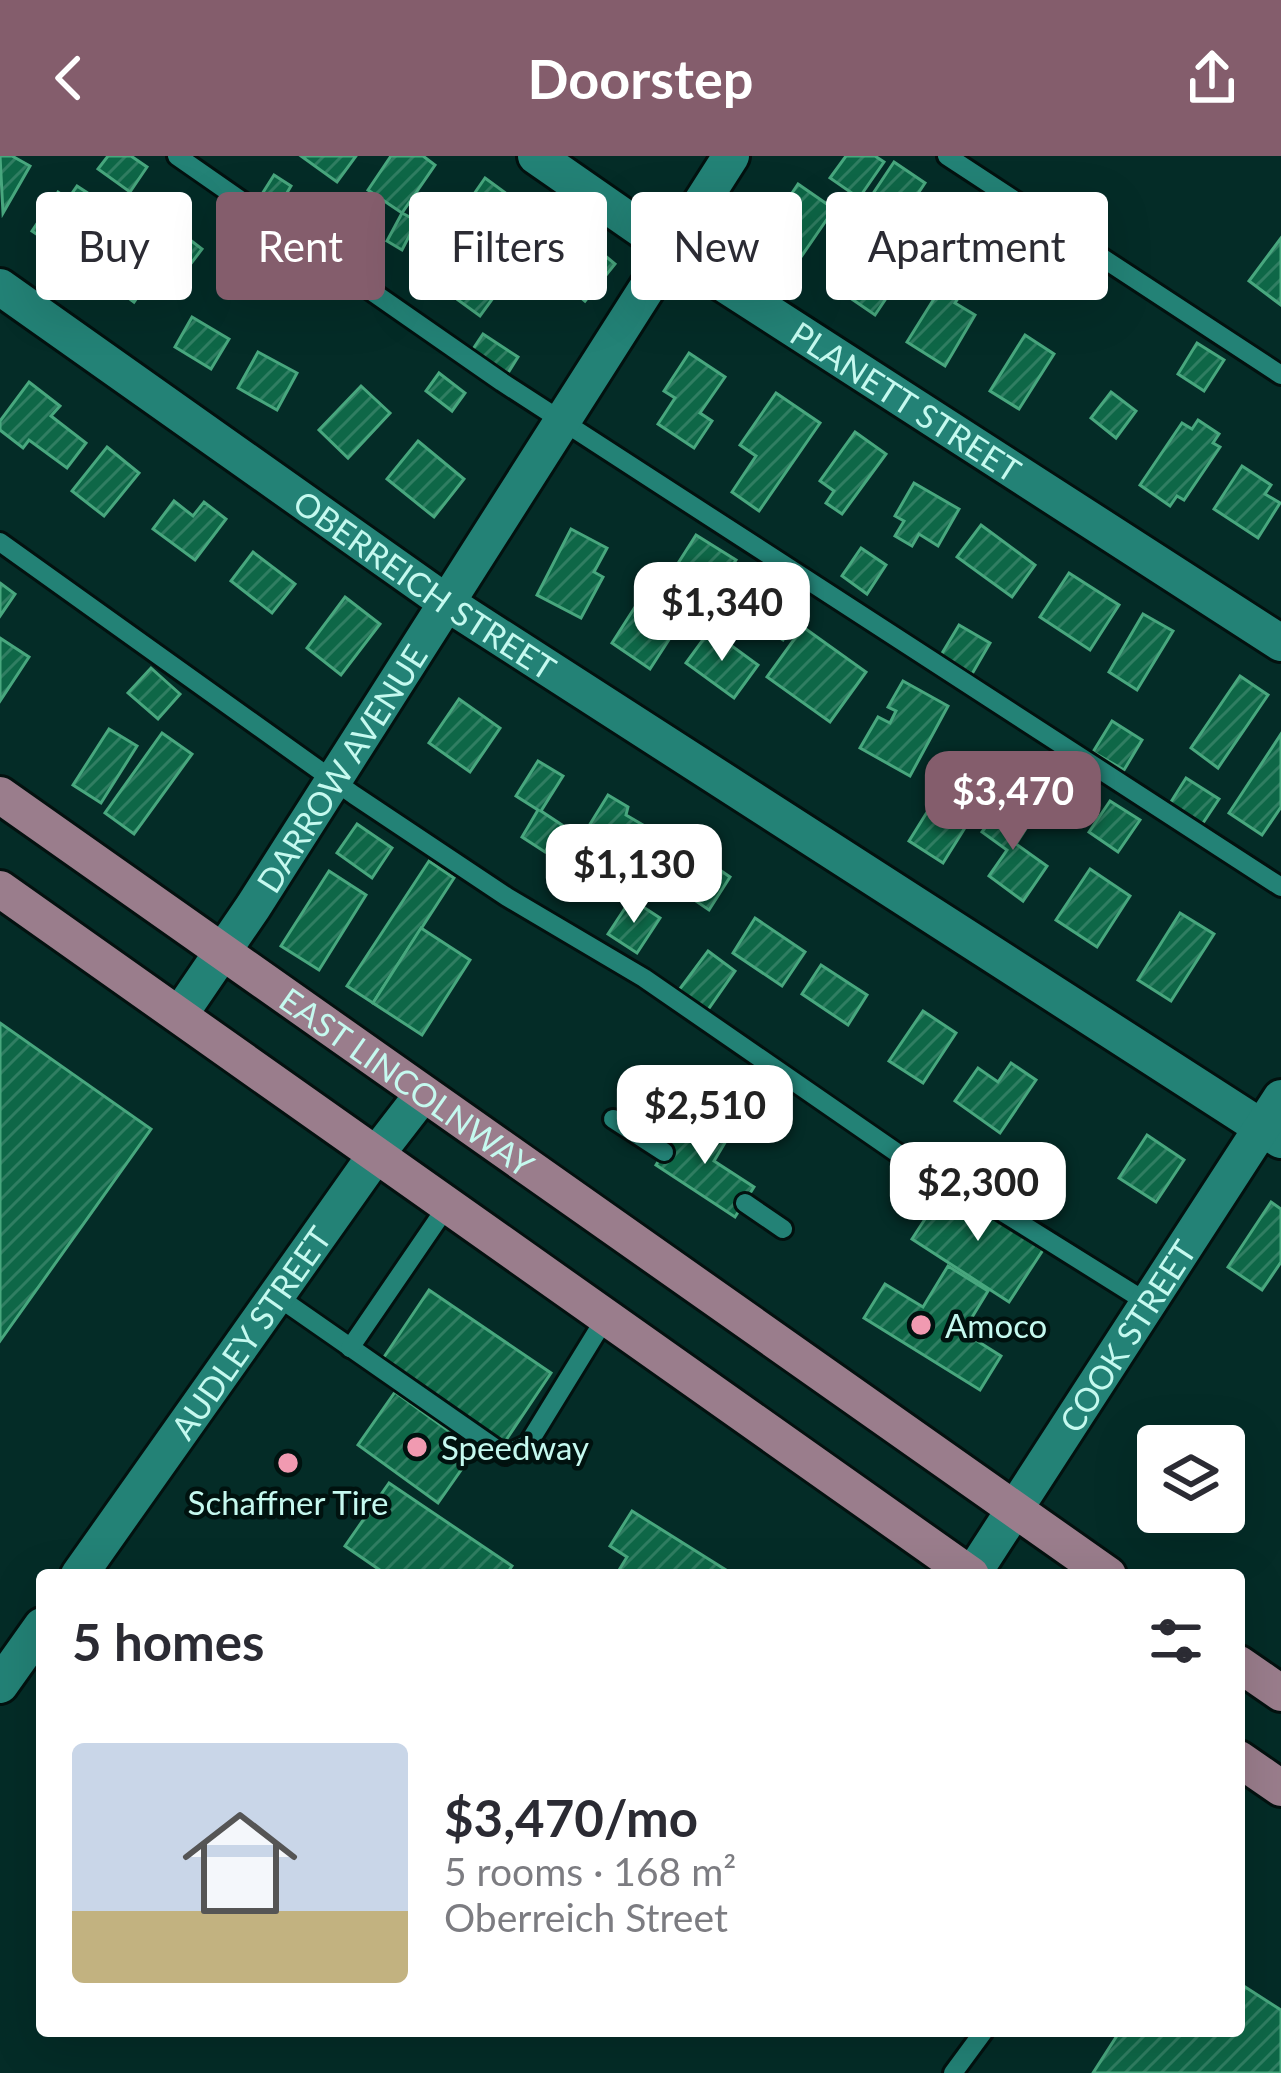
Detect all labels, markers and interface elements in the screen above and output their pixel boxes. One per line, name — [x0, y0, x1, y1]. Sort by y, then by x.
icon: back — [36, 45, 102, 111]
icon: share — [1179, 45, 1245, 111]
text: Doorstep — [528, 46, 753, 111]
chip: Buy — [36, 192, 192, 300]
chip: Rent — [216, 192, 385, 300]
chip: Filters — [409, 192, 607, 300]
chip: New — [631, 192, 802, 300]
chip: Apartment — [826, 192, 1108, 300]
street label: PLANETT STREET — [784, 312, 1029, 490]
street label: OBERREICH STREET — [287, 481, 564, 688]
pin: $1,340 — [624, 562, 820, 664]
text: $1,340 — [661, 578, 783, 624]
street label: DARROW AVENUE — [248, 637, 435, 899]
pin: $3,470 — [915, 751, 1111, 853]
text: $3,470 — [952, 767, 1074, 813]
pin: $1,130 — [536, 824, 732, 926]
text: $1,130 — [573, 840, 695, 886]
street label: EAST LINCOLNWAY — [273, 979, 542, 1185]
pin: $2,510 — [607, 1065, 803, 1167]
text: $2,510 — [644, 1081, 766, 1127]
pin: $2,300 — [880, 1142, 1076, 1244]
text: $2,300 — [917, 1158, 1039, 1204]
street label: AUDLEY STREET — [162, 1218, 339, 1446]
street label: COOK STREET — [1050, 1232, 1204, 1439]
place label: Amoco — [945, 1305, 1047, 1345]
marker: Amoco — [908, 1312, 934, 1338]
map controls — [1137, 1425, 1245, 1533]
button: layers — [1137, 1425, 1245, 1533]
place label: Speedway — [441, 1427, 589, 1467]
marker: Speedway — [404, 1434, 430, 1460]
marker: Schaffner Tire — [275, 1450, 301, 1476]
place label: Schaffner Tire — [188, 1482, 388, 1522]
icon: filters — [1143, 1608, 1209, 1674]
text: 5 homes — [72, 1611, 264, 1672]
text: $3,470/mo — [444, 1787, 698, 1848]
icon: home — [168, 1791, 312, 1935]
text: 5 rooms · 168 m² — [444, 1848, 736, 1894]
text: Oberreich Street — [444, 1894, 728, 1940]

